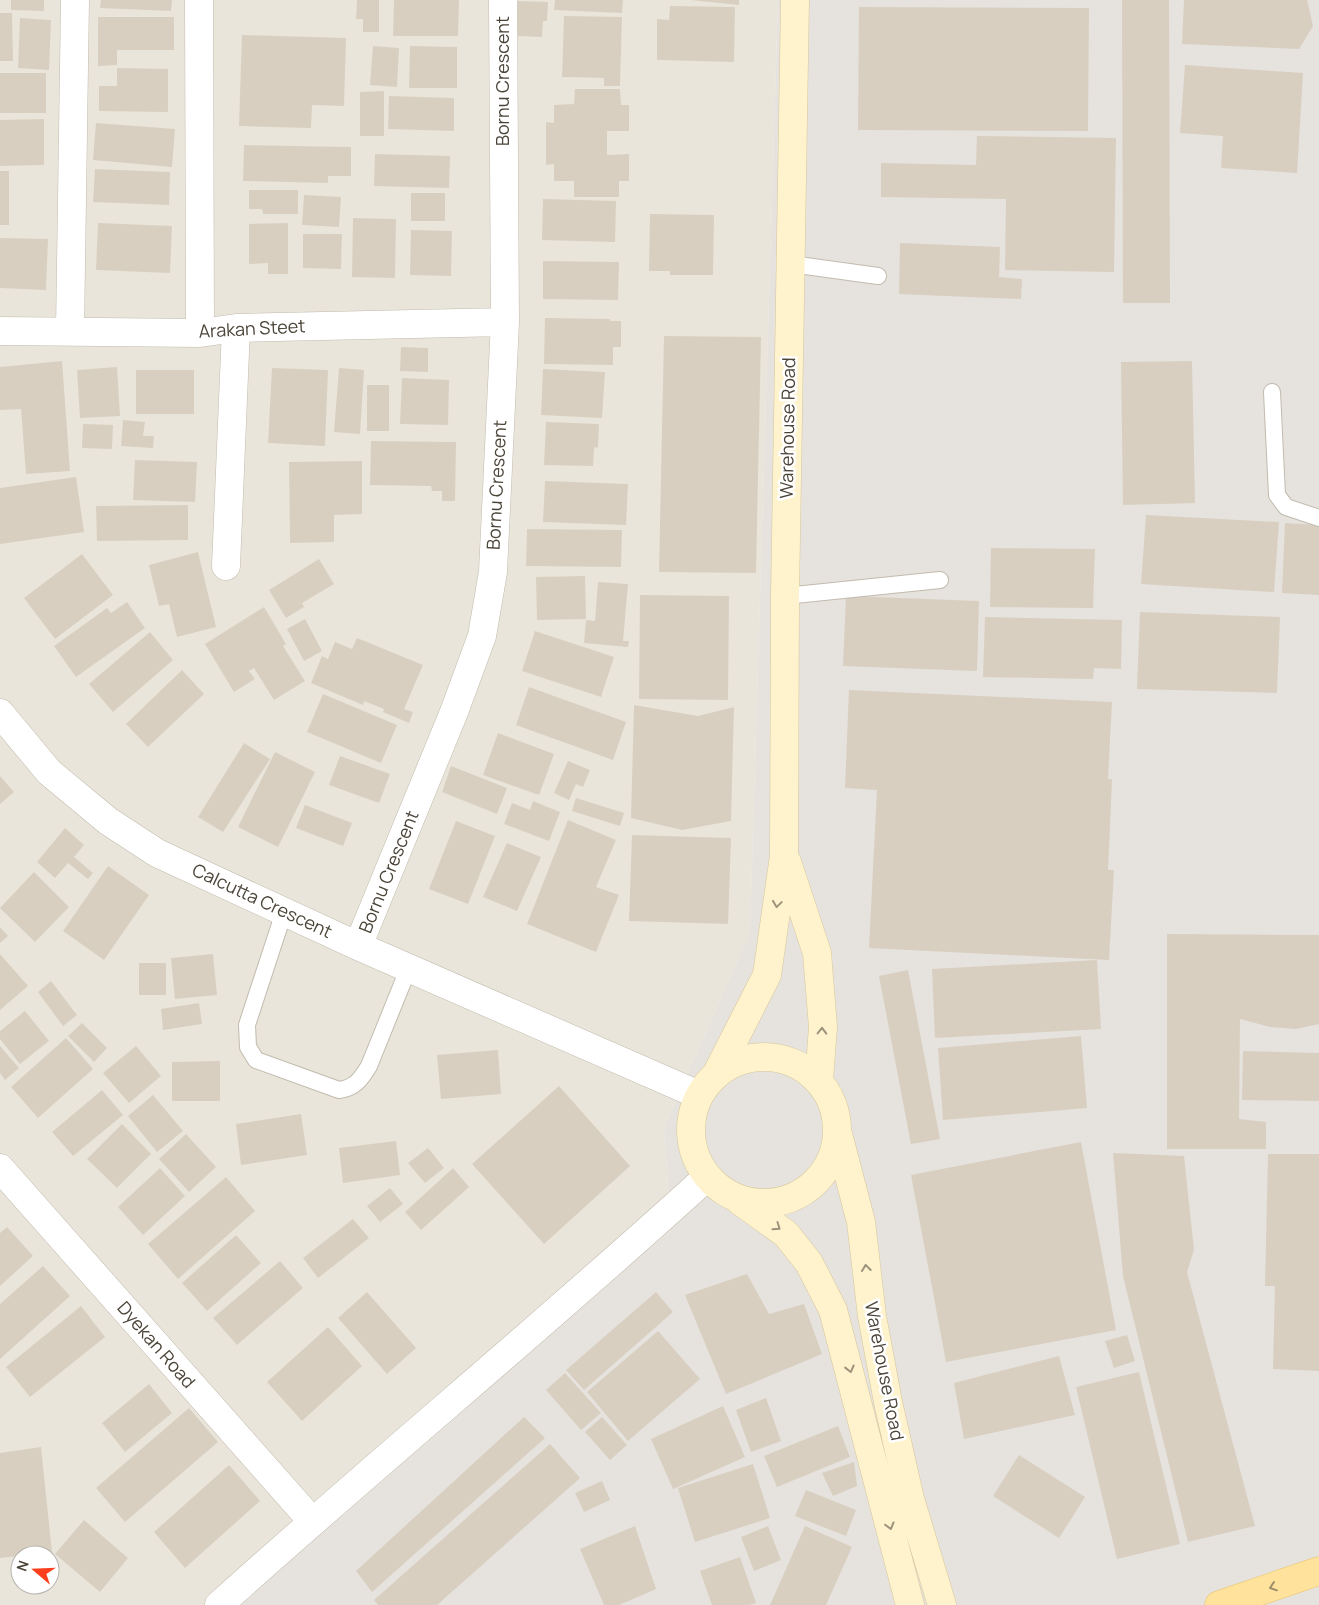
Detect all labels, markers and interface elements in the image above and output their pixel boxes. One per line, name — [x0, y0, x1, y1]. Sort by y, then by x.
street label: Bornu Crescent — [490, 16, 514, 146]
street label: Arakan Steet — [198, 313, 306, 343]
street label: Warehouse Road — [774, 357, 800, 499]
street label: Bornu Crescent — [481, 419, 511, 551]
street label: Bornu Crescent — [353, 807, 424, 936]
street label: Calcutta Crescent — [189, 857, 336, 943]
one-way arrow — [773, 900, 783, 909]
one-way arrow — [817, 1027, 827, 1034]
one-way arrow — [771, 1221, 781, 1230]
one-way arrow — [861, 1263, 872, 1271]
street label: Dyekan Road — [112, 1296, 201, 1393]
street label: Warehouse Road — [860, 1299, 910, 1442]
one-way arrow — [844, 1364, 855, 1373]
one-way arrow — [884, 1522, 895, 1531]
north arrow — [10, 1545, 60, 1595]
text: N — [12, 1558, 33, 1573]
one-way arrow — [1269, 1581, 1278, 1591]

